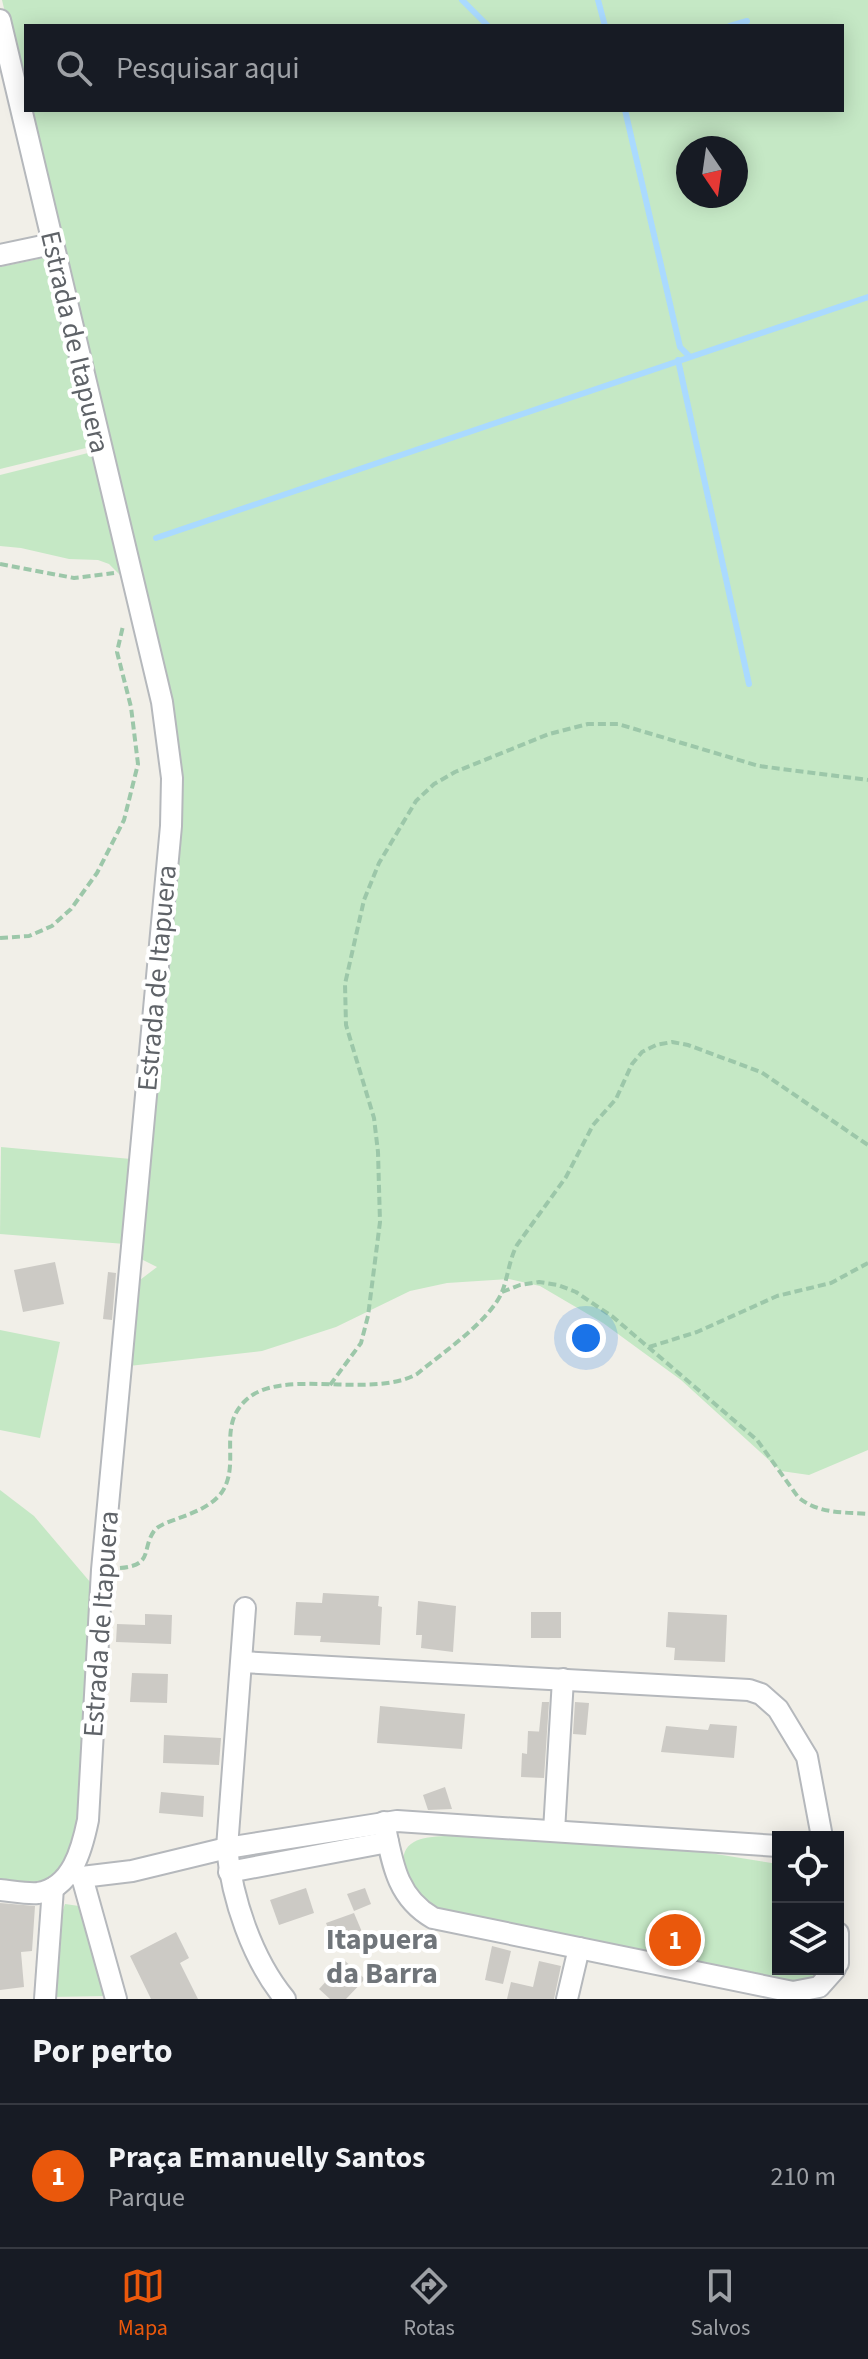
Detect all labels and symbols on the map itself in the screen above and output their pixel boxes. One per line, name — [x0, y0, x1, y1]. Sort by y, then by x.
north arrow — [676, 136, 748, 208]
street label: Estrada de Itapuera — [30, 227, 120, 457]
street label: Estrada de Itapuera — [127, 863, 187, 1093]
your location — [566, 1318, 606, 1358]
street label: Estrada de Itapuera — [73, 1509, 129, 1739]
pin: 1 — [649, 1910, 701, 1970]
district label: Itapuera da Barra — [326, 1918, 438, 1995]

